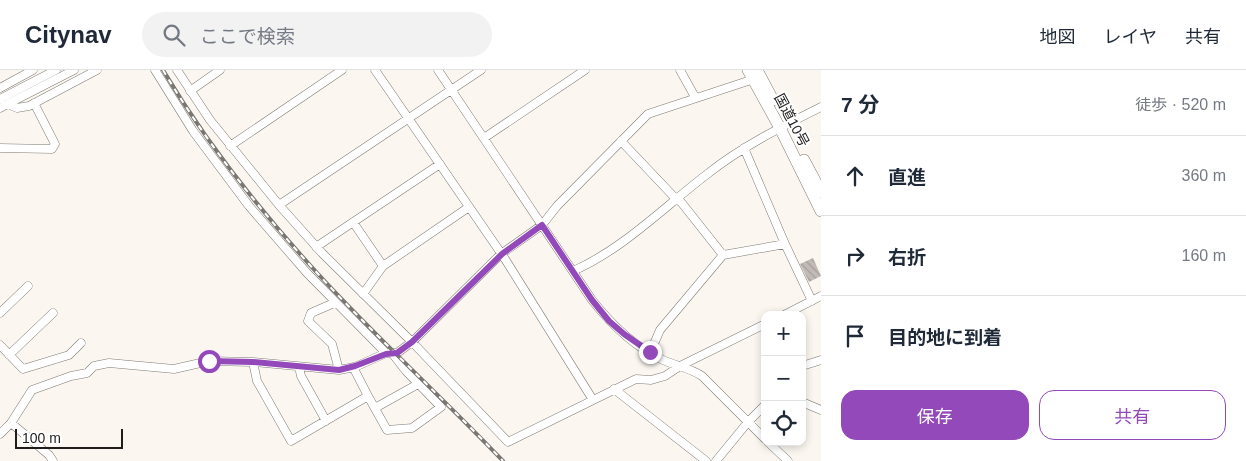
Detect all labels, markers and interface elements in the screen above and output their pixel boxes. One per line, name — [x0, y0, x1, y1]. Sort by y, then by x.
search box — [142, 12, 492, 57]
text: Citynav — [25, 21, 112, 48]
icon: search — [160, 21, 188, 49]
text: ここで検索 — [200, 26, 295, 47]
text: 地図 — [1040, 27, 1076, 47]
text: レイヤ — [1104, 27, 1157, 47]
text: 共有 — [1185, 27, 1221, 47]
street label: 国道10号 — [771, 91, 813, 149]
text: 7 分 — [841, 93, 880, 116]
text: 徒歩 · 520 m — [1135, 96, 1226, 113]
icon: ahead — [841, 162, 869, 190]
text: 直進 — [888, 167, 926, 188]
text: 360 m — [1182, 167, 1226, 184]
icon: right — [841, 242, 869, 270]
text: 右折 — [888, 247, 926, 268]
text: 160 m — [1182, 247, 1226, 264]
map controls — [761, 311, 806, 446]
button: + — [761, 311, 806, 356]
icon: arrive — [841, 322, 869, 350]
text: 目的地に到着 — [888, 327, 1002, 348]
route end — [639, 341, 662, 364]
route start — [198, 350, 221, 373]
button: − — [761, 356, 806, 401]
button: 保存 — [841, 390, 1029, 440]
button: 共有 — [1039, 390, 1226, 440]
button: locate — [761, 401, 806, 446]
scale bar — [15, 426, 122, 449]
text: 100 m — [22, 430, 61, 446]

